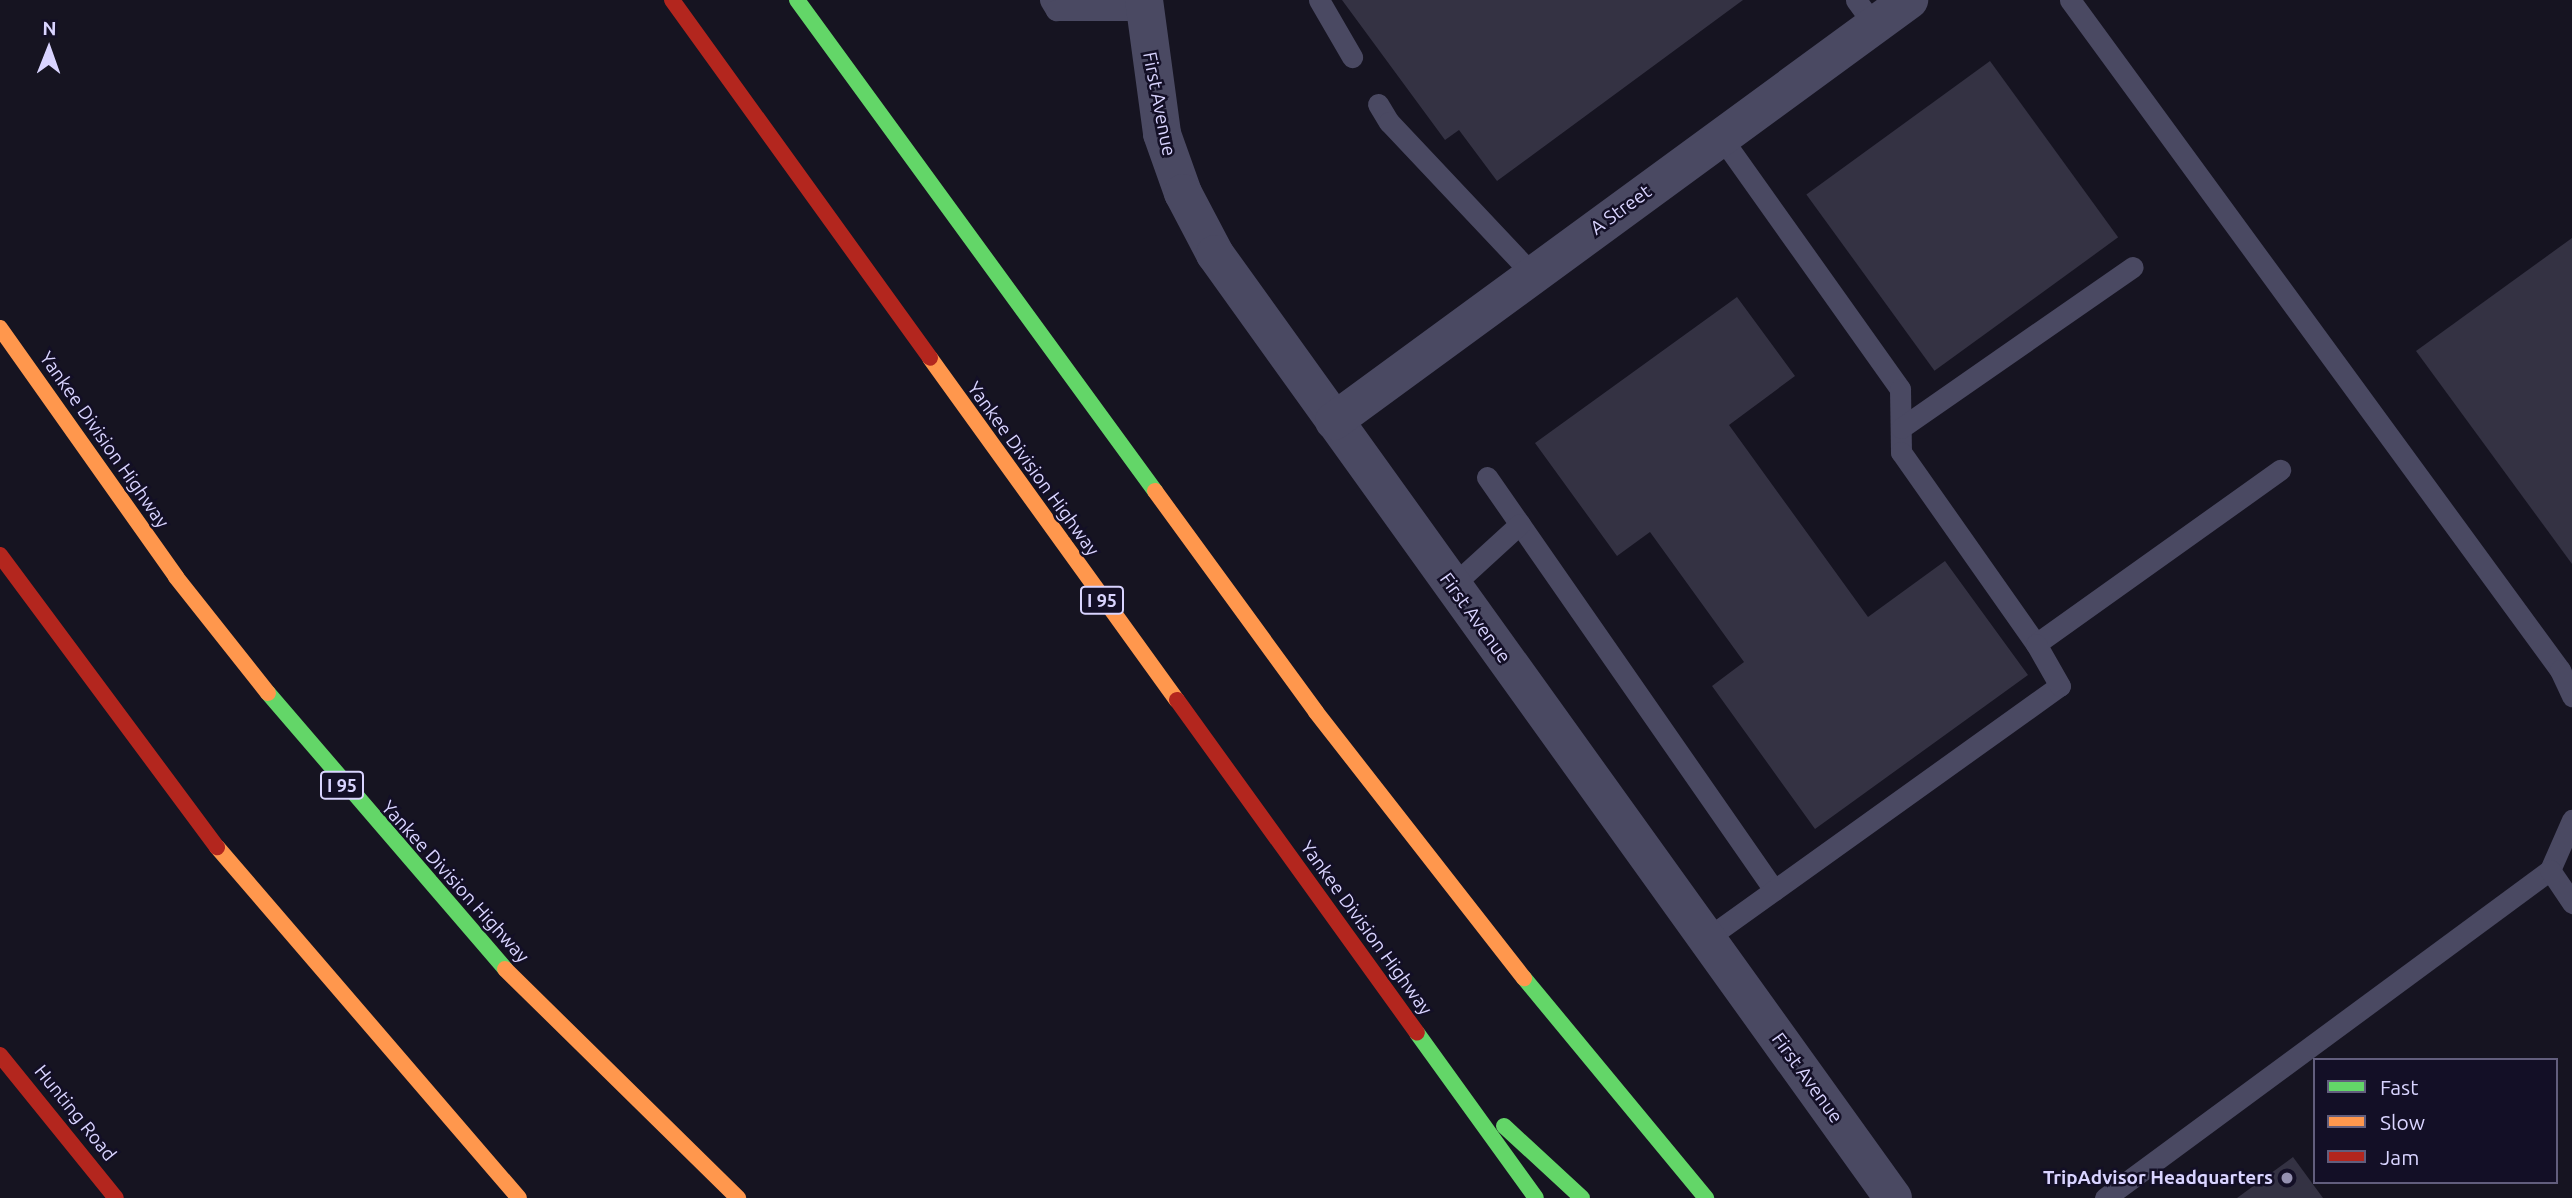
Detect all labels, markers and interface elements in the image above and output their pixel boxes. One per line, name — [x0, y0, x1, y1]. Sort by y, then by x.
north arrow — [14, 14, 84, 84]
text: N — [42, 17, 57, 39]
street label: First Avenue — [1138, 50, 1180, 158]
street label: A Street — [1586, 180, 1656, 240]
street label: Yankee Division Highway — [34, 348, 174, 532]
street label: Yankee Division Highway — [962, 377, 1104, 561]
street label: First Avenue — [1435, 568, 1515, 668]
road number: I 95 — [1079, 586, 1125, 614]
road number: I 95 — [319, 770, 365, 800]
street label: Yankee Division Highway — [376, 796, 534, 968]
street label: Yankee Division Highway — [1295, 836, 1437, 1020]
street label: First Avenue — [1767, 1028, 1847, 1128]
legend — [2313, 1058, 2558, 1184]
street label: Hunting Road — [29, 1060, 121, 1166]
text: Fast — [2380, 1075, 2418, 1099]
text: Slow — [2380, 1110, 2425, 1134]
text: Jam — [2380, 1145, 2419, 1169]
place label: TripAdvisor Headquarters — [2043, 1167, 2273, 1189]
marker: TripAdvisor Headquarters — [2279, 1170, 2295, 1186]

